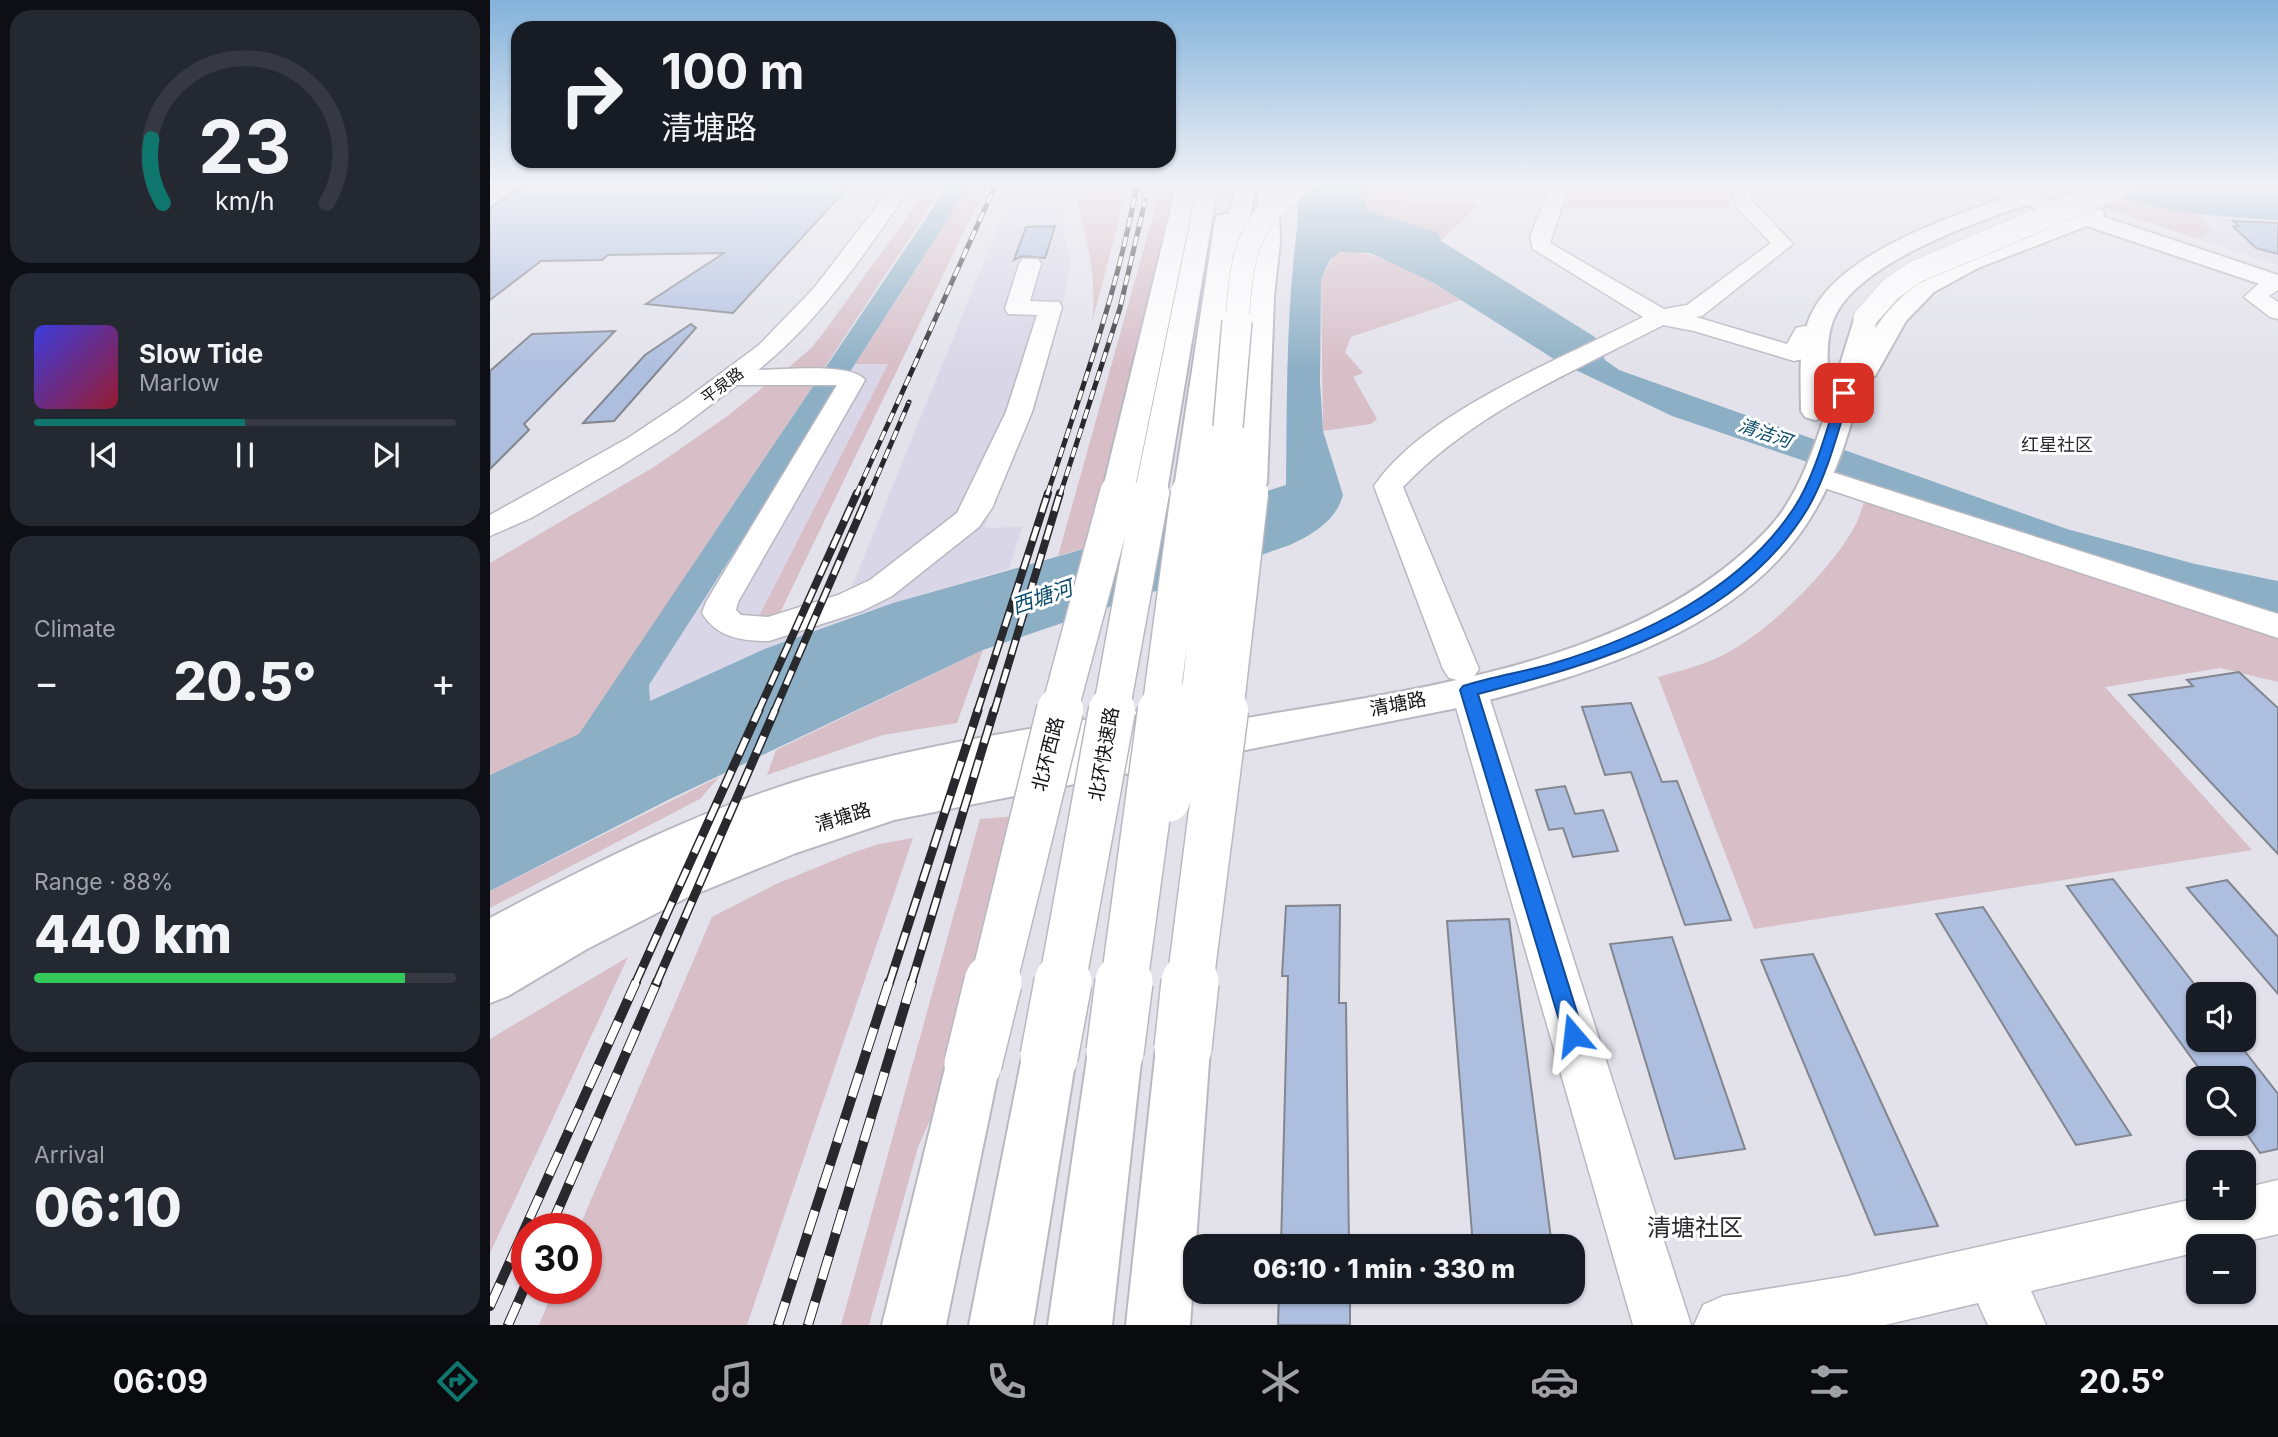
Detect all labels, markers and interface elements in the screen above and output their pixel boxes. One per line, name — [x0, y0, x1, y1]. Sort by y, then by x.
text: 100 m — [661, 42, 805, 101]
icon: right — [546, 49, 637, 140]
text: 23 — [199, 102, 291, 191]
text: 清塘路 — [661, 108, 757, 147]
text: km/h — [215, 185, 275, 215]
text: Slow Tide — [139, 338, 263, 369]
street label: 平泉路 — [697, 363, 747, 407]
pin — [1814, 363, 1874, 423]
text: Marlow — [139, 369, 219, 397]
icon: arrive — [1825, 374, 1863, 412]
water label: 清洁河 — [1736, 414, 1797, 453]
district label: 红星社区 — [2021, 434, 2093, 455]
icon: previous — [85, 436, 123, 474]
icon: pause — [226, 436, 264, 474]
icon: next — [367, 436, 405, 474]
water label: 西塘河 — [1008, 574, 1080, 619]
text: Climate — [34, 615, 116, 643]
text: 20.5° — [173, 650, 317, 713]
text: − — [34, 659, 59, 705]
text: + — [431, 659, 456, 705]
street label: 清塘路 — [1368, 687, 1428, 721]
street label: 北环快速路 — [1084, 705, 1124, 803]
street label: 北环西路 — [1028, 714, 1068, 794]
street label: 清塘路 — [812, 798, 874, 836]
text: Range · 88% — [34, 868, 173, 896]
text: 440 km — [34, 903, 232, 966]
map controls — [2186, 982, 2256, 1304]
button: sound — [2186, 982, 2256, 1052]
position arrow — [1536, 998, 1610, 1072]
button: search — [2186, 1066, 2256, 1136]
text: Arrival — [34, 1141, 105, 1169]
button: + — [2186, 1150, 2256, 1220]
text: 06:10 — [34, 1176, 182, 1239]
speed limit sign: 30 — [511, 1213, 602, 1304]
district label: 清塘社区 — [1647, 1213, 1743, 1242]
button: − — [2186, 1234, 2256, 1304]
text: 06:10 · 1 min · 330 m — [1253, 1253, 1515, 1284]
icon: directions — [433, 1357, 482, 1406]
icon: music — [708, 1357, 757, 1406]
icon: phone — [982, 1357, 1031, 1406]
icon: climate — [1256, 1357, 1305, 1406]
icon: car — [1530, 1357, 1579, 1406]
icon: filters — [1805, 1357, 1854, 1406]
text: 06:09 — [113, 1362, 208, 1401]
text: 20.5° — [2079, 1362, 2165, 1401]

